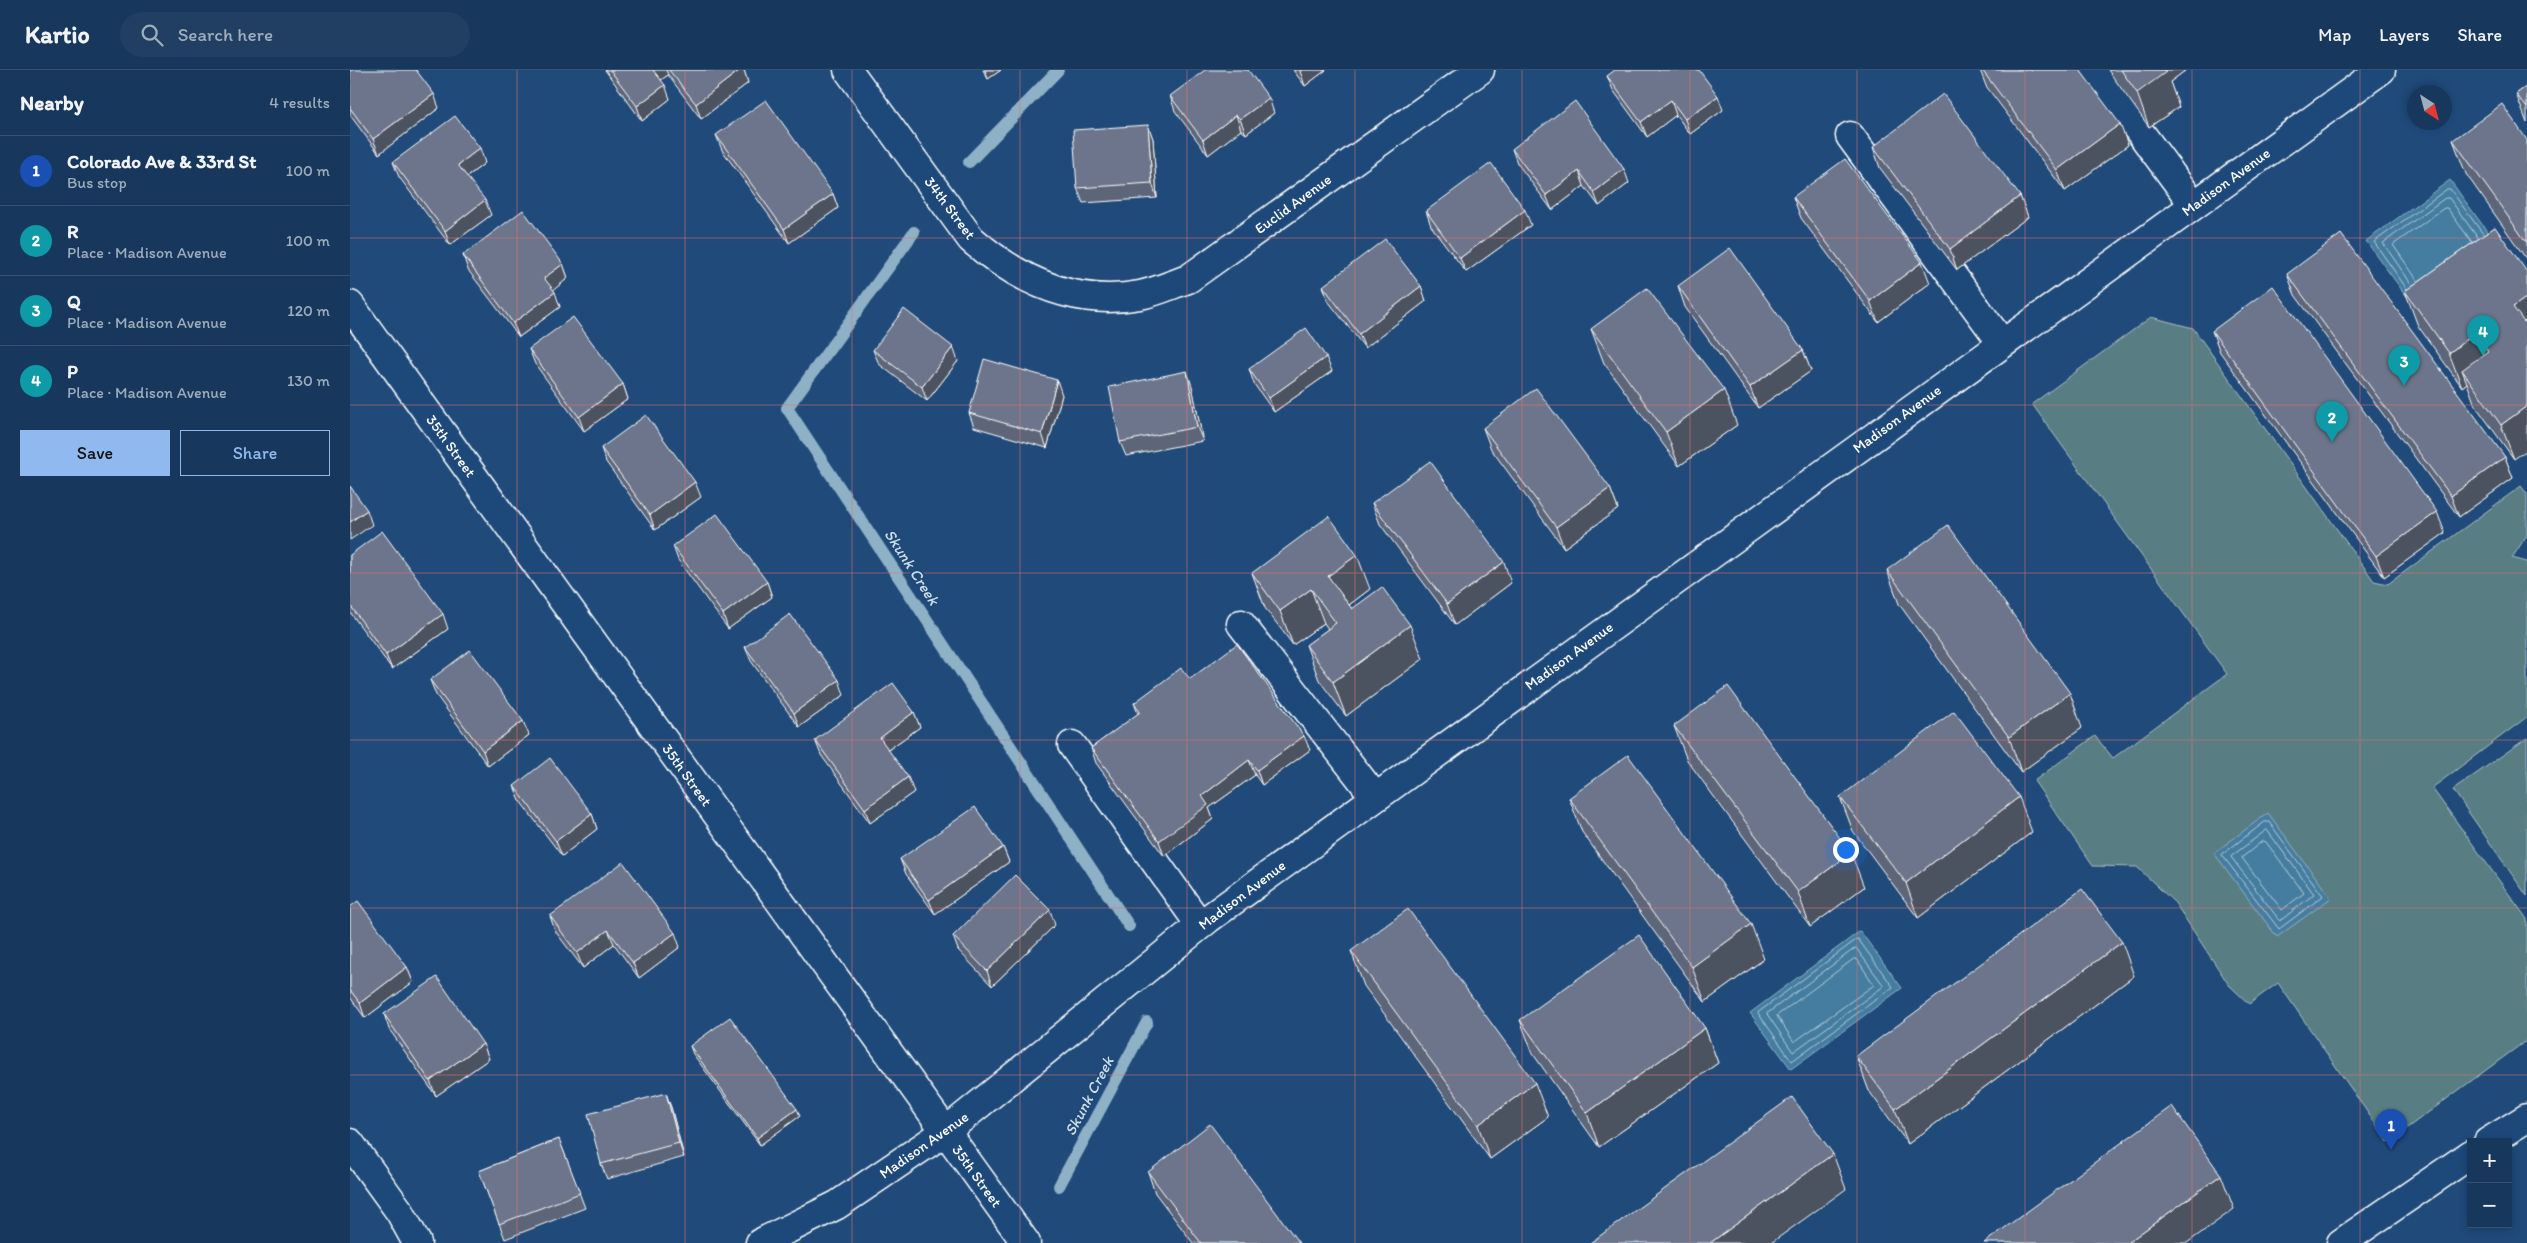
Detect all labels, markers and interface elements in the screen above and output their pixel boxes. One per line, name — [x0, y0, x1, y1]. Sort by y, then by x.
search box — [120, 12, 470, 57]
text: Kartio — [25, 20, 90, 49]
icon: search — [138, 21, 166, 49]
text: Search here — [178, 23, 273, 46]
text: Map — [2318, 24, 2351, 46]
text: Layers — [2379, 24, 2429, 46]
text: Share — [2457, 24, 2502, 46]
north arrow — [2407, 85, 2452, 130]
text: Nearby — [20, 90, 84, 115]
text: 4 results — [269, 93, 330, 112]
street label: Madison Avenue — [2178, 144, 2274, 220]
text: Colorado Ave & 33rd St — [67, 150, 256, 173]
text: 1 — [32, 161, 40, 180]
text: 100 m — [286, 161, 330, 180]
street label: Euclid Avenue — [1251, 170, 1335, 238]
text: Bus stop — [67, 173, 127, 192]
street label: 34th Street — [921, 173, 980, 243]
text: R — [67, 220, 78, 243]
text: 2 — [32, 231, 40, 250]
text: 100 m — [286, 231, 330, 250]
text: Place · Madison Avenue — [67, 243, 227, 262]
text: Q — [67, 290, 81, 313]
text: 3 — [32, 301, 40, 320]
text: 120 m — [287, 301, 330, 320]
text: Place · Madison Avenue — [67, 313, 227, 332]
pin: 4 — [2467, 315, 2499, 356]
pin: 3 — [2388, 345, 2420, 386]
text: P — [67, 360, 78, 383]
text: 4 — [31, 371, 41, 390]
text: 130 m — [287, 371, 330, 390]
street label: Madison Avenue — [1849, 381, 1945, 457]
text: Place · Madison Avenue — [67, 383, 227, 402]
pin: 2 — [2316, 401, 2348, 442]
street label: 35th Street — [422, 411, 480, 481]
button: Save — [20, 430, 170, 476]
button: Share — [180, 430, 330, 476]
water label: Skunk Creek — [880, 526, 944, 609]
street label: Madison Avenue — [1521, 618, 1617, 694]
street label: 35th Street — [658, 740, 716, 810]
your location — [1833, 837, 1859, 863]
street label: Madison Avenue — [1195, 856, 1289, 934]
water label: Skunk Creek — [1060, 1053, 1118, 1139]
street label: Madison Avenue — [876, 1108, 972, 1182]
pin: 1 — [2375, 1109, 2407, 1150]
map controls — [2467, 1138, 2512, 1228]
button: + — [2467, 1138, 2512, 1183]
street label: 35th Street — [948, 1141, 1006, 1211]
button: − — [2467, 1183, 2512, 1228]

